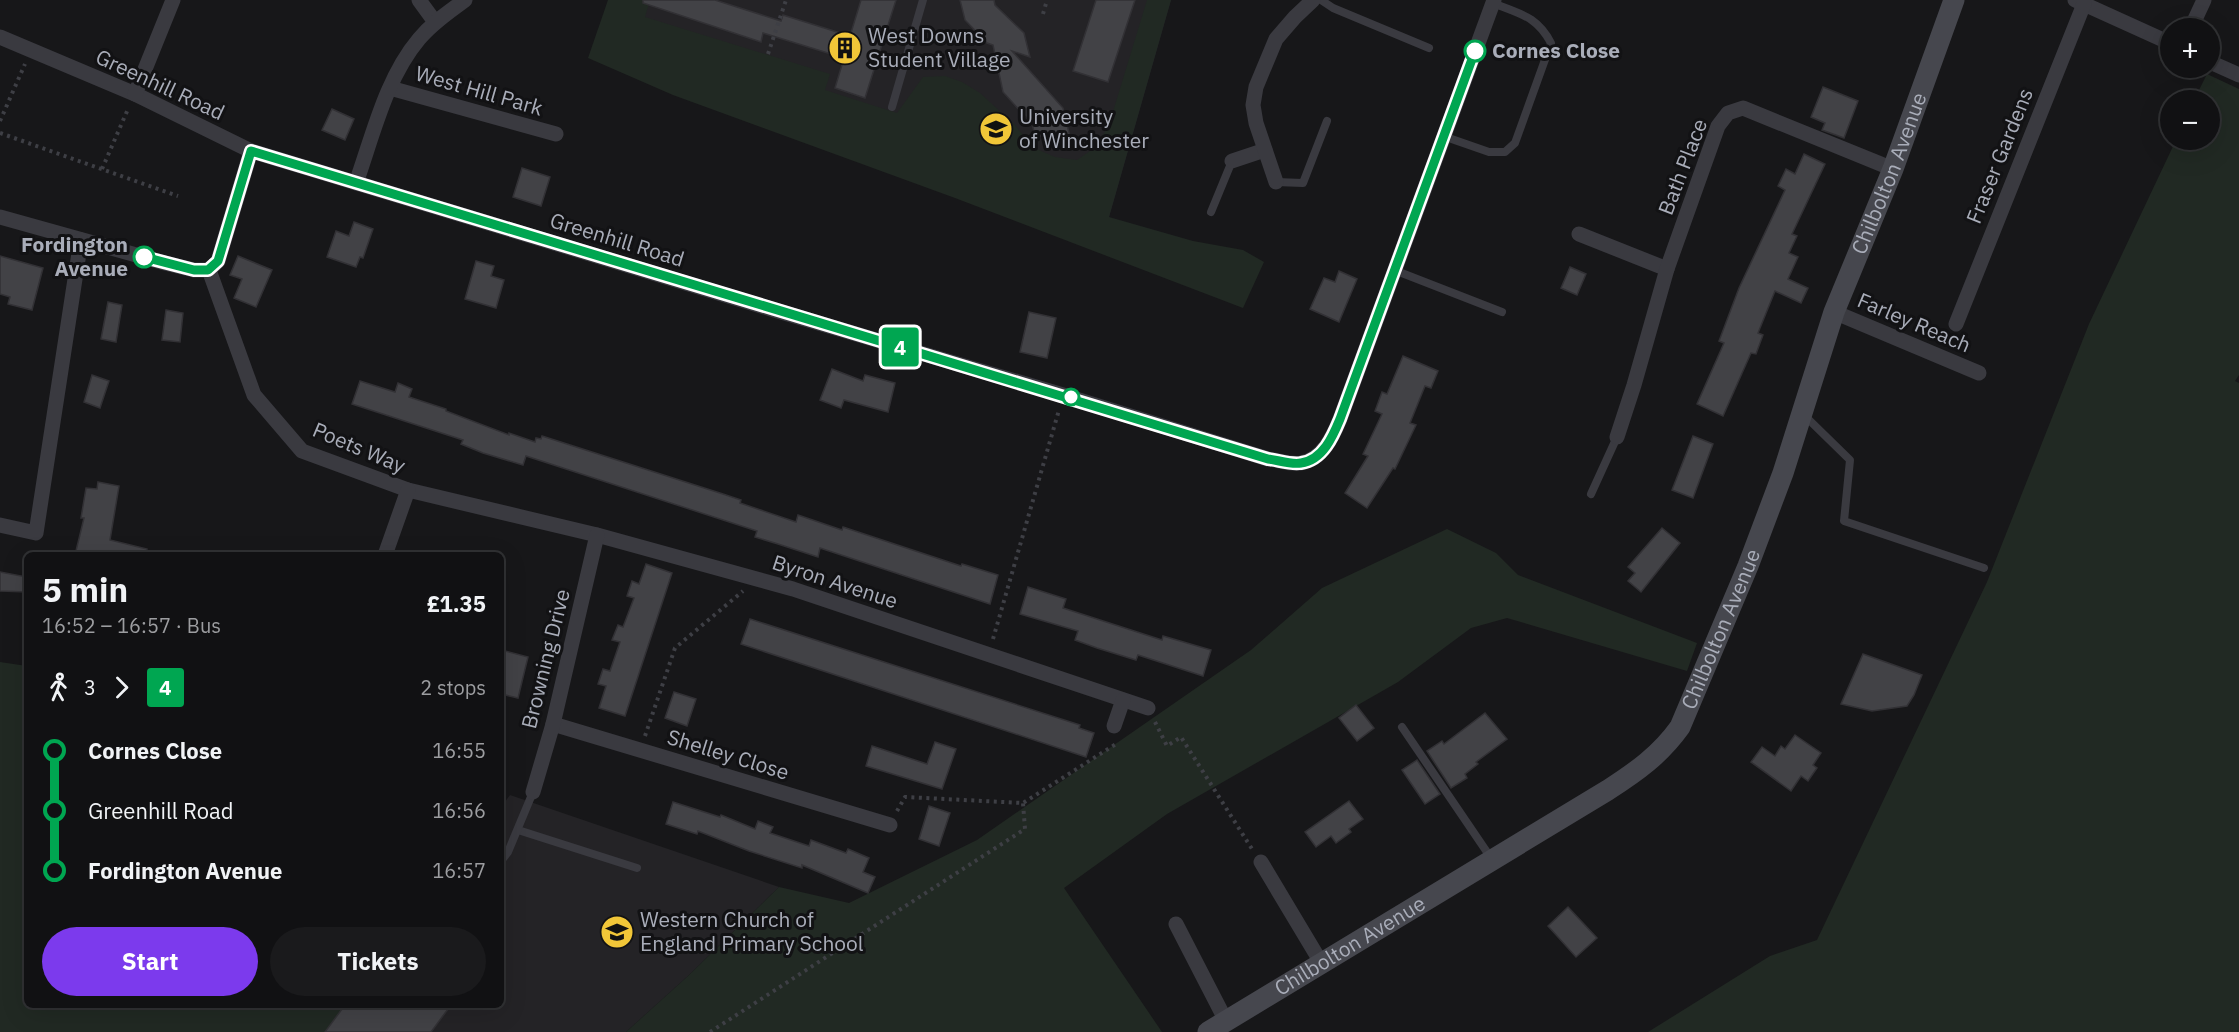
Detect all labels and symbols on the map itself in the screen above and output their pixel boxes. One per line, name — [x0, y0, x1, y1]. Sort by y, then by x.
place label: West Downs Student Village — [868, 21, 1011, 73]
building icon: West Downs Student Village — [827, 30, 863, 66]
place label: Cornes Close — [1492, 36, 1620, 64]
marker: Cornes Close — [1464, 40, 1486, 62]
street label: Greenhill Road — [92, 42, 229, 126]
street label: West Hill Park — [412, 58, 546, 122]
street label: Fraser Gardens — [1959, 84, 2039, 228]
street label: Chilbolton Avenue — [1844, 88, 1932, 258]
place label: University of Winchester — [1019, 102, 1149, 154]
school or university icon: University of Winchester — [978, 111, 1014, 147]
street label: Bath Place — [1651, 115, 1713, 219]
street label: Greenhill Road — [547, 205, 688, 273]
place label: Fordington Avenue — [21, 230, 128, 282]
marker: Fordington Avenue — [133, 246, 155, 268]
street label: Farley Reach — [1853, 286, 1975, 359]
line badge: 4 — [880, 328, 920, 366]
unlabelled marker — [1062, 388, 1080, 406]
street label: Poets Way — [309, 415, 411, 479]
street label: Chilbolton Avenue — [1674, 545, 1766, 713]
street label: Byron Avenue — [769, 548, 902, 615]
street label: Browning Drive — [514, 586, 576, 732]
street label: Shelley Close — [664, 722, 793, 786]
street label: Chilbolton Avenue — [1269, 889, 1430, 1002]
place label: Western Church of England Primary School — [640, 905, 864, 957]
school or university icon: Western Church of England Primary School — [599, 914, 635, 950]

